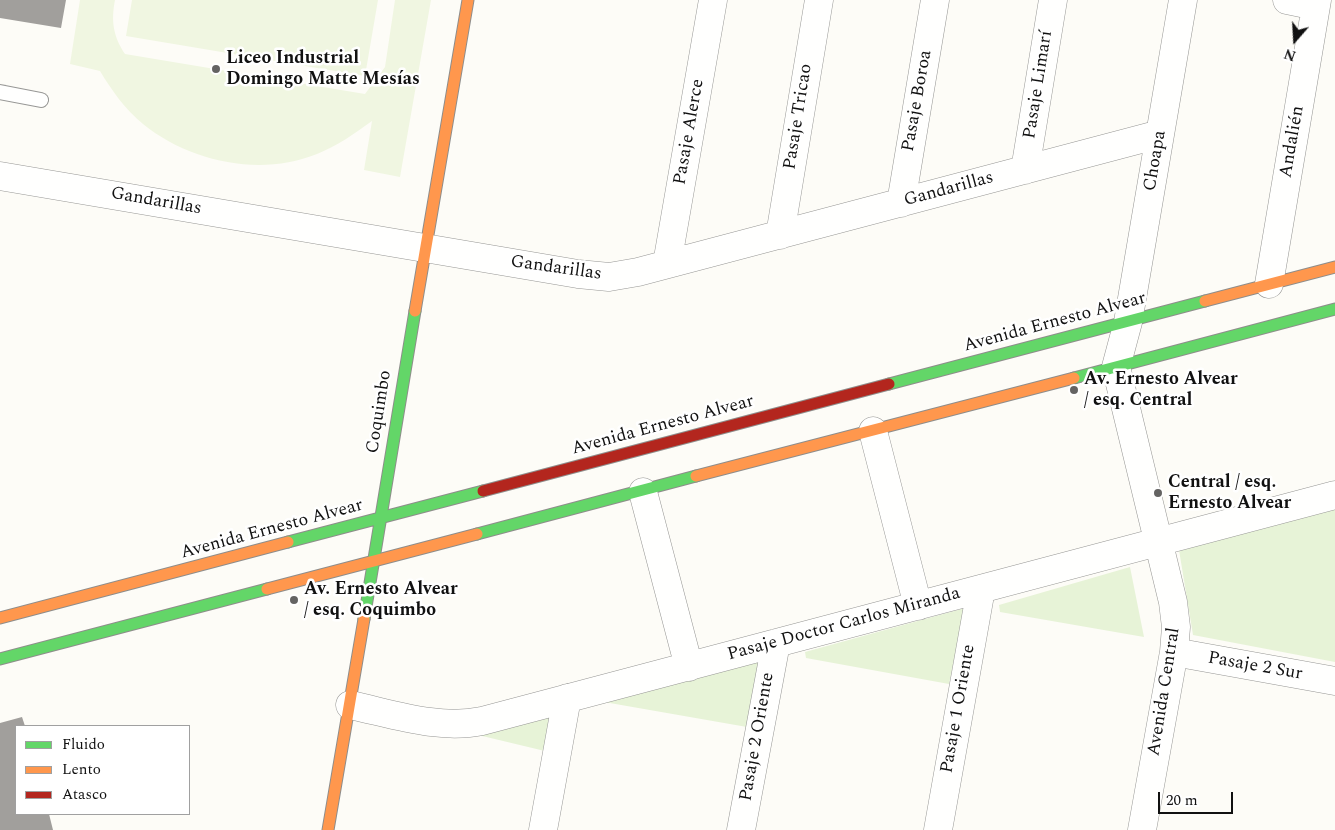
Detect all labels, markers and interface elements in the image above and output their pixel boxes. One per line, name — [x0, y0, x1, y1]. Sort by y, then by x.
north arrow — [1270, 15, 1320, 65]
street label: Pasaje Limarí — [1020, 29, 1058, 141]
text: N — [1281, 43, 1299, 66]
place label: Liceo Industrial Domingo Matte Mesías — [226, 48, 420, 90]
street label: Pasaje Boroa — [898, 48, 938, 154]
marker: Liceo Industrial Domingo Matte Mesías — [210, 63, 222, 75]
street label: Pasaje Tricao — [780, 63, 818, 171]
street label: Pasaje Alerce — [670, 77, 710, 187]
street label: Andalién — [1276, 104, 1310, 180]
street label: Choapa — [1140, 129, 1172, 193]
street label: Gandarillas — [902, 168, 996, 212]
street label: Gandarillas — [109, 183, 203, 221]
street label: Gandarillas — [509, 252, 603, 286]
street label: Avenida Ernesto Alvear — [962, 288, 1148, 358]
street label: Coquimbo — [363, 369, 397, 455]
place label: Av. Ernesto Alvear / esq. Central — [1084, 369, 1238, 412]
marker: Av. Ernesto Alvear / esq. Central — [1068, 384, 1080, 396]
street label: Avenida Ernesto Alvear — [570, 391, 756, 461]
place label: Central / esq. Ernesto Alvear — [1168, 472, 1291, 514]
marker: Central / esq. Ernesto Alvear — [1152, 487, 1164, 499]
street label: Avenida Ernesto Alvear — [179, 495, 365, 565]
place label: Av. Ernesto Alvear / esq. Coquimbo — [304, 579, 458, 622]
street label: Pasaje Doctor Carlos Miranda — [725, 583, 963, 667]
marker: Av. Ernesto Alvear / esq. Coquimbo — [288, 594, 300, 606]
street label: Avenida Central — [1144, 626, 1186, 758]
street label: Pasaje 1 Oriente — [937, 643, 981, 775]
street label: Pasaje 2 Sur — [1206, 648, 1304, 686]
street label: Pasaje 2 Oriente — [736, 671, 780, 803]
legend — [15, 725, 190, 815]
text: Fluido — [62, 733, 105, 756]
text: Lento — [62, 758, 101, 781]
scale bar — [1160, 782, 1235, 814]
text: Atasco — [62, 783, 107, 806]
text: 20 m — [1166, 789, 1198, 812]

